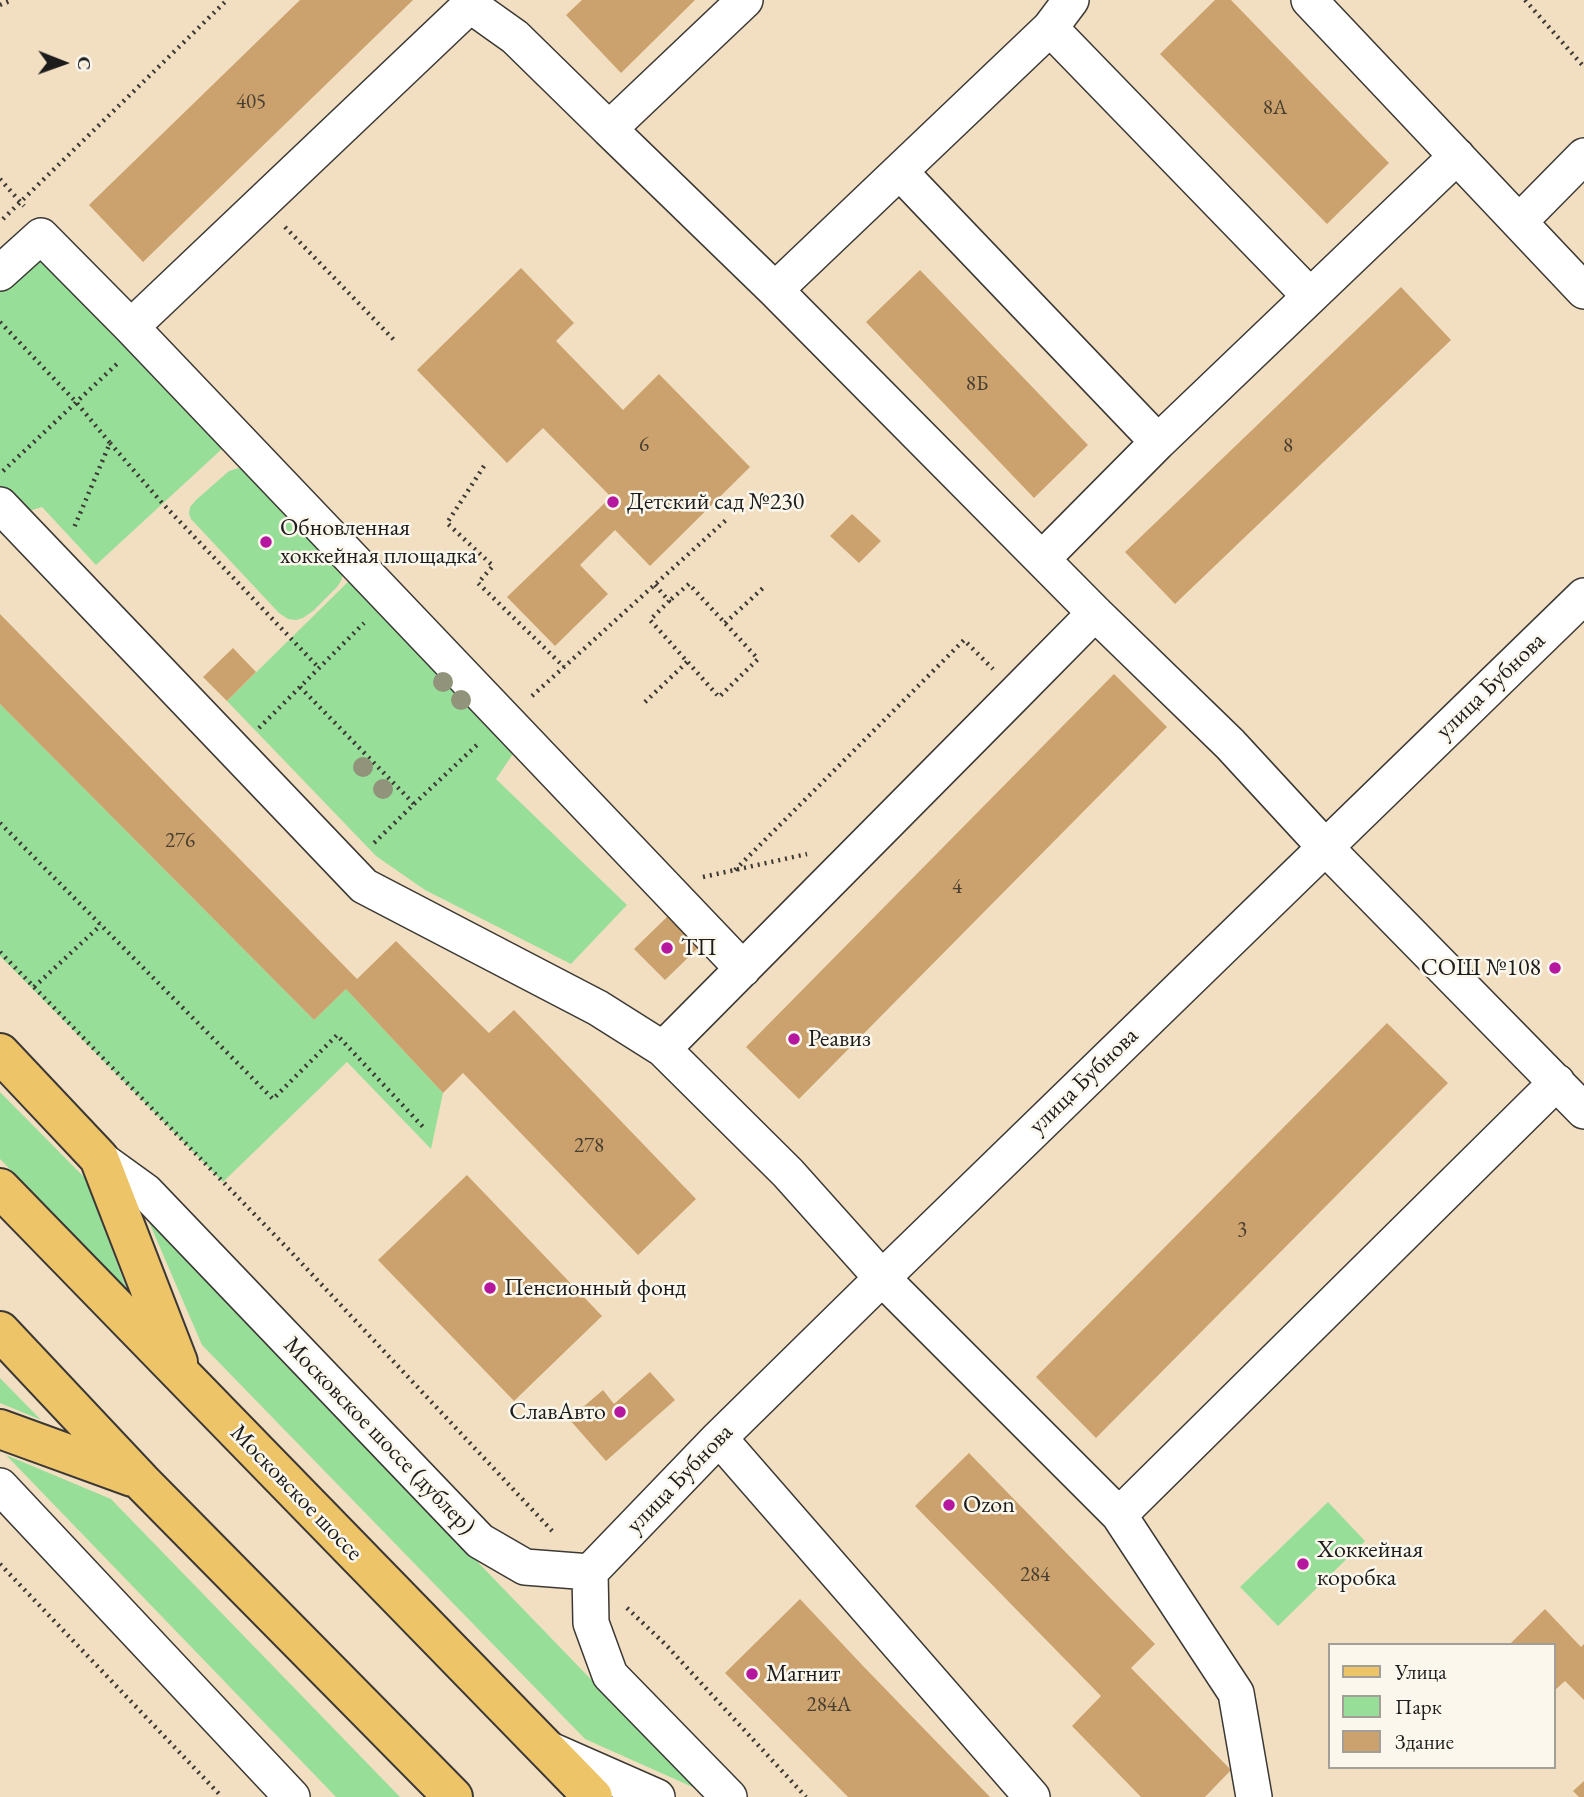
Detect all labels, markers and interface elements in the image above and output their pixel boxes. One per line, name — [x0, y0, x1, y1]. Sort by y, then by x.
north arrow — [28, 28, 98, 98]
text: С — [72, 56, 97, 70]
house number: 405 — [236, 89, 266, 115]
house number: 8А — [1263, 95, 1287, 121]
house number: 8Б — [966, 371, 988, 397]
house number: 6 — [639, 432, 649, 458]
house number: 8 — [1283, 433, 1293, 459]
place label: Детский сад №230 — [627, 488, 804, 516]
marker: Детский сад №230 — [605, 494, 621, 510]
place label: Обновленная хоккейная площадка — [280, 514, 477, 570]
marker: Обновленная хоккейная площадка — [258, 534, 274, 550]
street label: улица Бубнова — [1430, 627, 1552, 745]
house number: 276 — [165, 828, 195, 854]
house number: 4 — [952, 874, 962, 900]
place label: ТП — [681, 934, 717, 962]
marker: ТП — [659, 940, 675, 956]
place label: СОШ №108 — [1421, 954, 1541, 982]
marker: СОШ №108 — [1547, 960, 1563, 976]
street label: улица Бубнова — [1023, 1022, 1145, 1140]
place label: Реавиз — [808, 1025, 871, 1053]
marker: Реавиз — [786, 1031, 802, 1047]
house number: 278 — [574, 1133, 604, 1159]
house number: 3 — [1237, 1217, 1247, 1243]
place label: Пенсионный фонд — [504, 1274, 686, 1302]
marker: Пенсионный фонд — [482, 1280, 498, 1296]
street label: Московское шоссе (дублер) — [277, 1331, 481, 1541]
place label: СлавАвто — [509, 1398, 606, 1426]
marker: СлавАвто — [612, 1404, 628, 1420]
street label: улица Бубнова — [621, 1418, 739, 1540]
street label: Московское шоссе — [224, 1419, 368, 1567]
place label: Ozon — [963, 1491, 1015, 1519]
marker: Ozon — [941, 1497, 957, 1513]
place label: Хоккейная коробка — [1317, 1536, 1423, 1592]
marker: Хоккейная коробка — [1295, 1556, 1311, 1572]
house number: 284 — [1020, 1562, 1050, 1588]
legend — [1328, 1643, 1556, 1769]
text: Улица — [1395, 1658, 1447, 1685]
place label: Магнит — [766, 1660, 840, 1688]
marker: Магнит — [744, 1666, 760, 1682]
house number: 284А — [807, 1692, 851, 1718]
text: Парк — [1395, 1693, 1442, 1720]
text: Здание — [1395, 1728, 1454, 1755]

